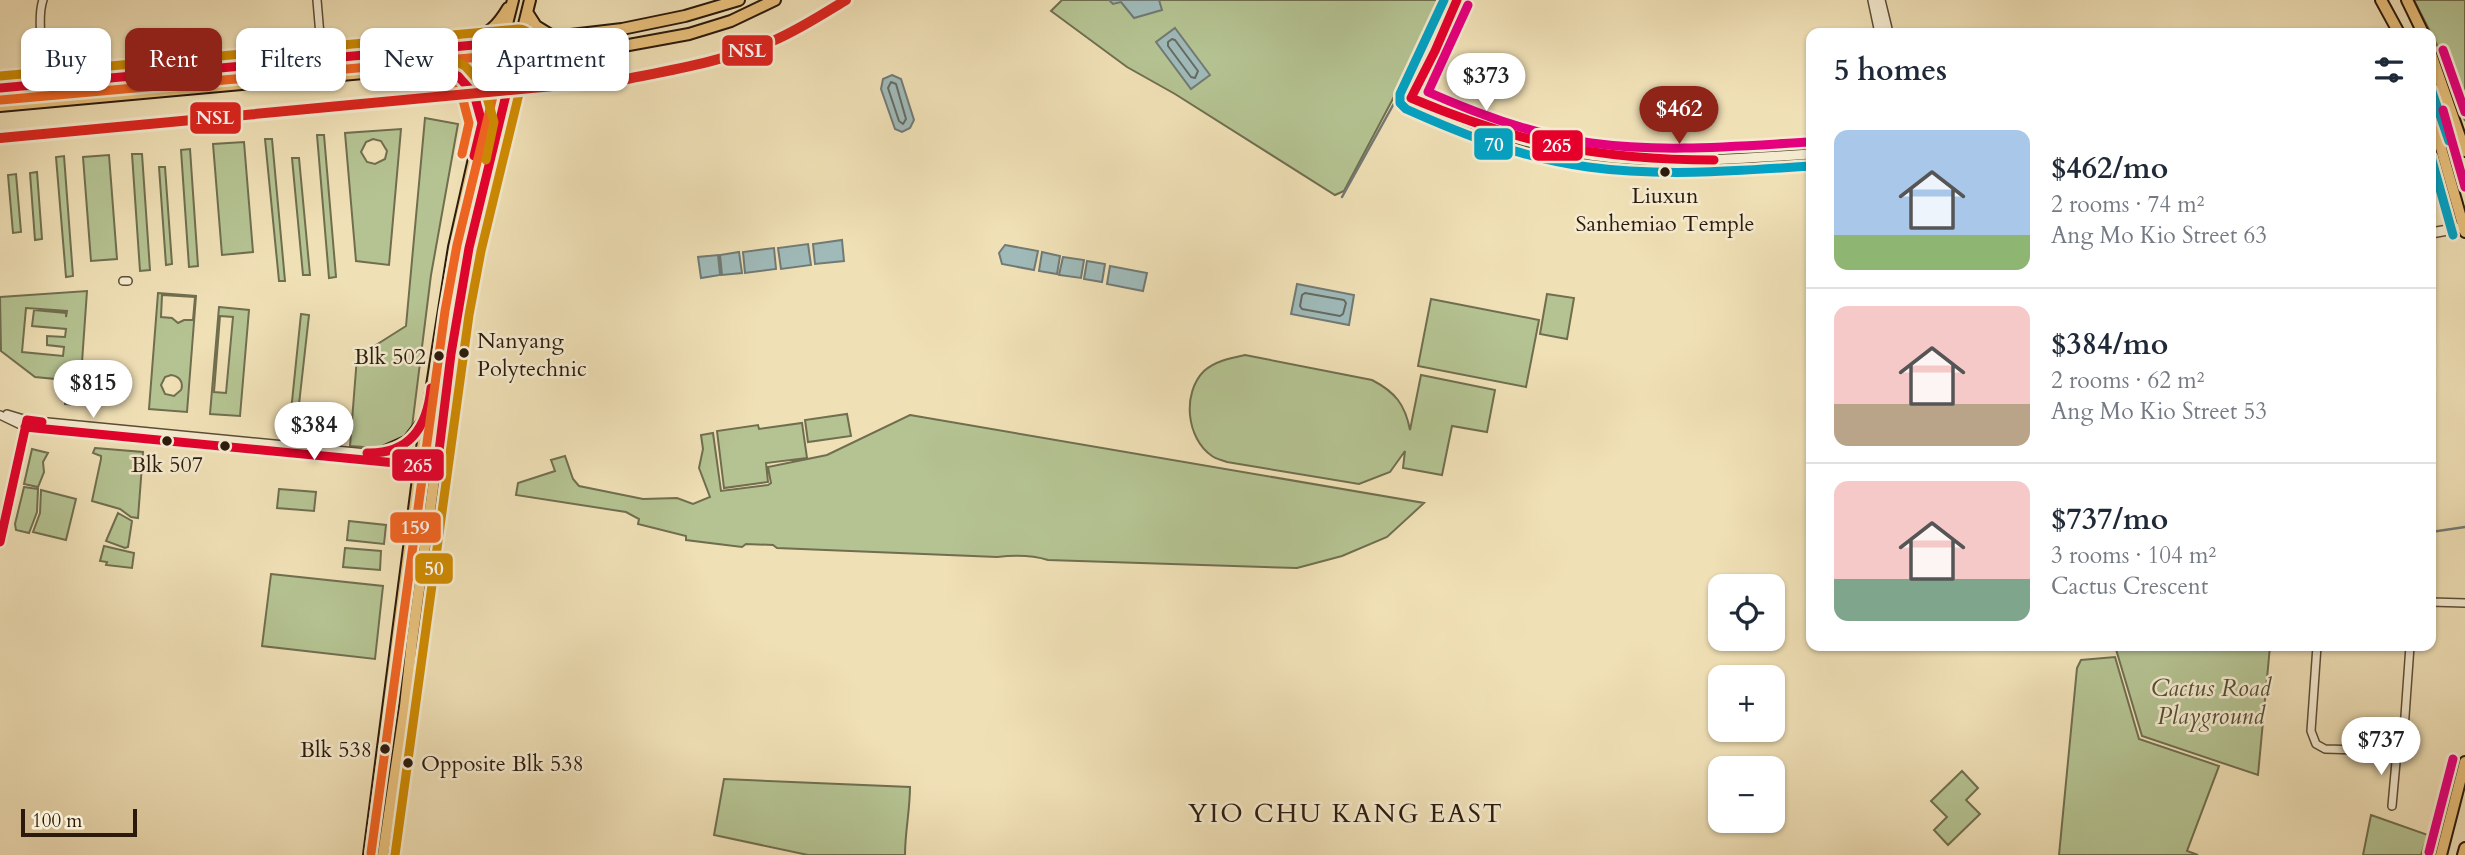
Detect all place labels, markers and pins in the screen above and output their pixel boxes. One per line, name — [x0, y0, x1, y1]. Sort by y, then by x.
pin: $373 — [1445, 54, 1527, 113]
pin: $462 — [1638, 86, 1720, 146]
marker: Liuxun Sanhemiao Temple — [1658, 165, 1672, 179]
place label: Liuxun Sanhemiao Temple — [1575, 181, 1755, 239]
place label: Nanyang Polytechnic — [477, 326, 587, 384]
place label: Blk 502 — [354, 342, 426, 372]
marker: Nanyang Polytechnic — [457, 346, 471, 360]
marker: Blk 502 — [432, 349, 446, 363]
pin: $815 — [52, 360, 134, 420]
pin: $384 — [273, 402, 355, 462]
marker: Blk 507 — [160, 434, 174, 448]
unlabelled marker — [218, 439, 232, 453]
place label: Blk 507 — [131, 450, 203, 480]
pin: $737 — [2340, 718, 2422, 777]
place label: Blk 538 — [300, 735, 372, 765]
marker: Blk 538 — [378, 742, 392, 756]
place label: Opposite Blk 538 — [421, 749, 584, 779]
marker: Opposite Blk 538 — [401, 756, 415, 770]

